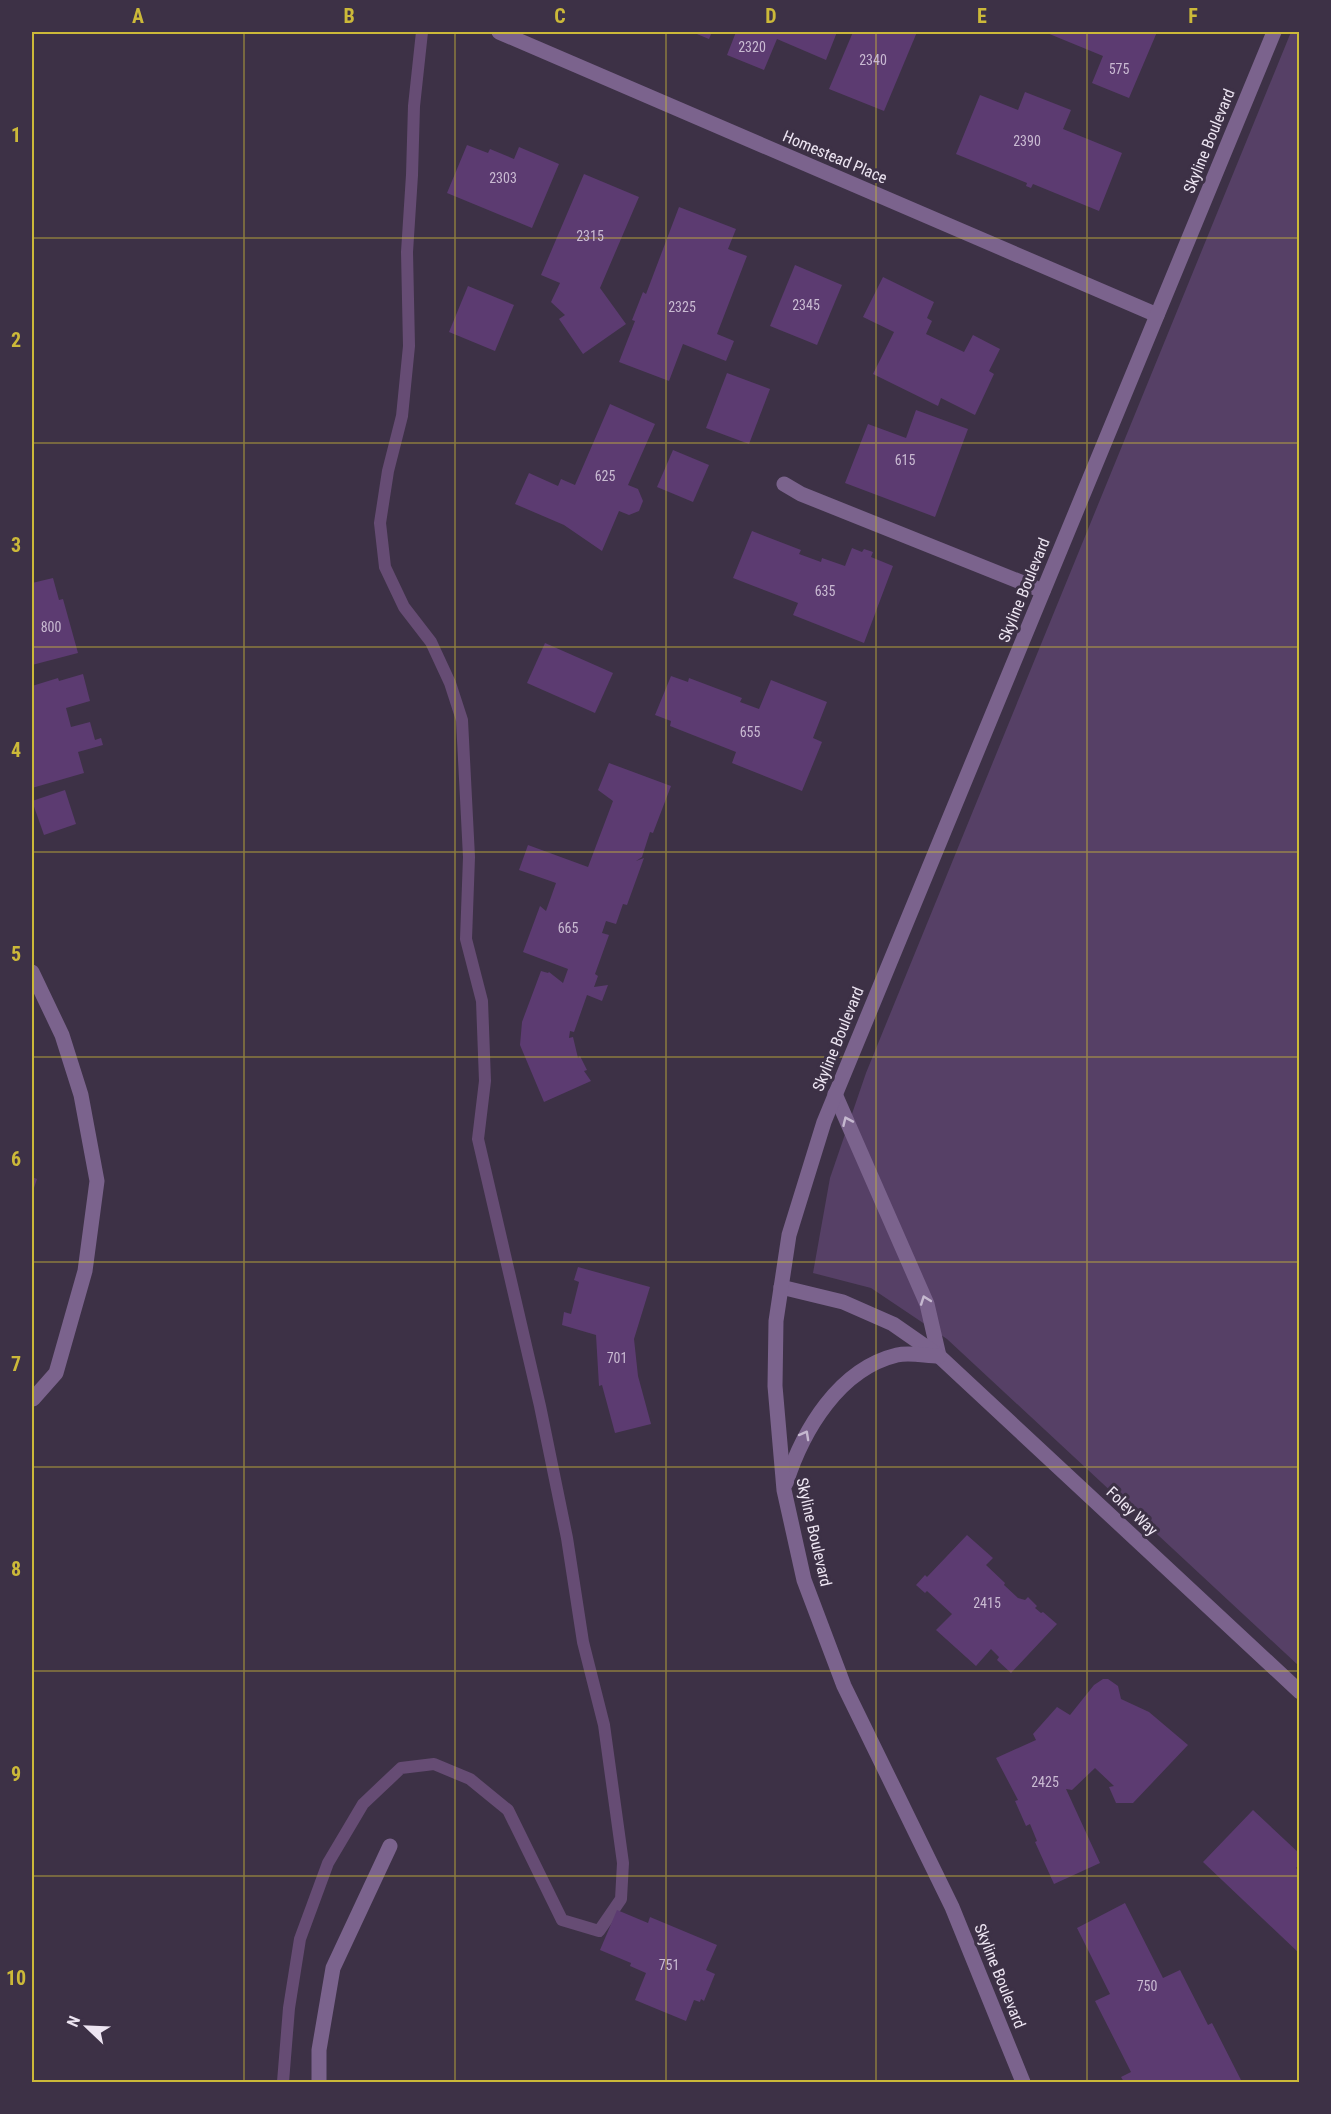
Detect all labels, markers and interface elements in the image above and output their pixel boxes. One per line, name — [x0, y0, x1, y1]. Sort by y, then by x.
text: A — [132, 4, 144, 28]
text: B — [343, 4, 355, 28]
text: C — [554, 4, 566, 28]
text: D — [765, 4, 777, 28]
text: E — [977, 4, 987, 28]
text: F — [1188, 4, 1198, 28]
house number: 2320 — [738, 39, 766, 55]
house number: 2340 — [859, 52, 887, 68]
house number: 575 — [1109, 61, 1129, 77]
street label: Skyline Boulevard — [1179, 86, 1239, 196]
text: 1 — [11, 123, 21, 147]
street label: Homestead Place — [780, 126, 890, 188]
house number: 2390 — [1013, 133, 1041, 149]
house number: 2303 — [489, 170, 517, 186]
house number: 2315 — [576, 228, 604, 244]
house number: 2345 — [792, 297, 820, 313]
house number: 2325 — [668, 299, 696, 315]
text: 2 — [11, 328, 21, 352]
house number: 615 — [895, 452, 915, 468]
house number: 625 — [595, 468, 615, 484]
text: 3 — [11, 533, 21, 557]
street label: Skyline Boulevard — [994, 535, 1054, 645]
house number: 635 — [815, 583, 835, 599]
house number: 800 — [41, 619, 61, 635]
house number: 655 — [740, 724, 760, 740]
text: 4 — [11, 738, 21, 762]
house number: 665 — [558, 920, 578, 936]
text: 5 — [11, 942, 21, 966]
street label: Skyline Boulevard — [808, 984, 868, 1094]
one-way arrow — [842, 1116, 854, 1127]
text: 6 — [11, 1147, 21, 1171]
one-way arrow — [920, 1295, 932, 1306]
house number: 701 — [607, 1350, 627, 1366]
text: 7 — [11, 1352, 21, 1376]
one-way arrow — [798, 1431, 809, 1442]
street label: Skyline Boulevard — [792, 1476, 836, 1588]
street label: Foley Way — [1102, 1483, 1162, 1540]
text: 8 — [11, 1557, 21, 1581]
house number: 2415 — [973, 1595, 1001, 1611]
text: 9 — [11, 1762, 21, 1786]
house number: 2425 — [1031, 1774, 1059, 1790]
street label: Skyline Boulevard — [970, 1921, 1030, 2031]
house number: 751 — [659, 1957, 679, 1973]
text: 10 — [6, 1966, 26, 1990]
house number: 750 — [1137, 1978, 1157, 1994]
north arrow — [57, 1997, 117, 2057]
text: N — [63, 2013, 84, 2030]

